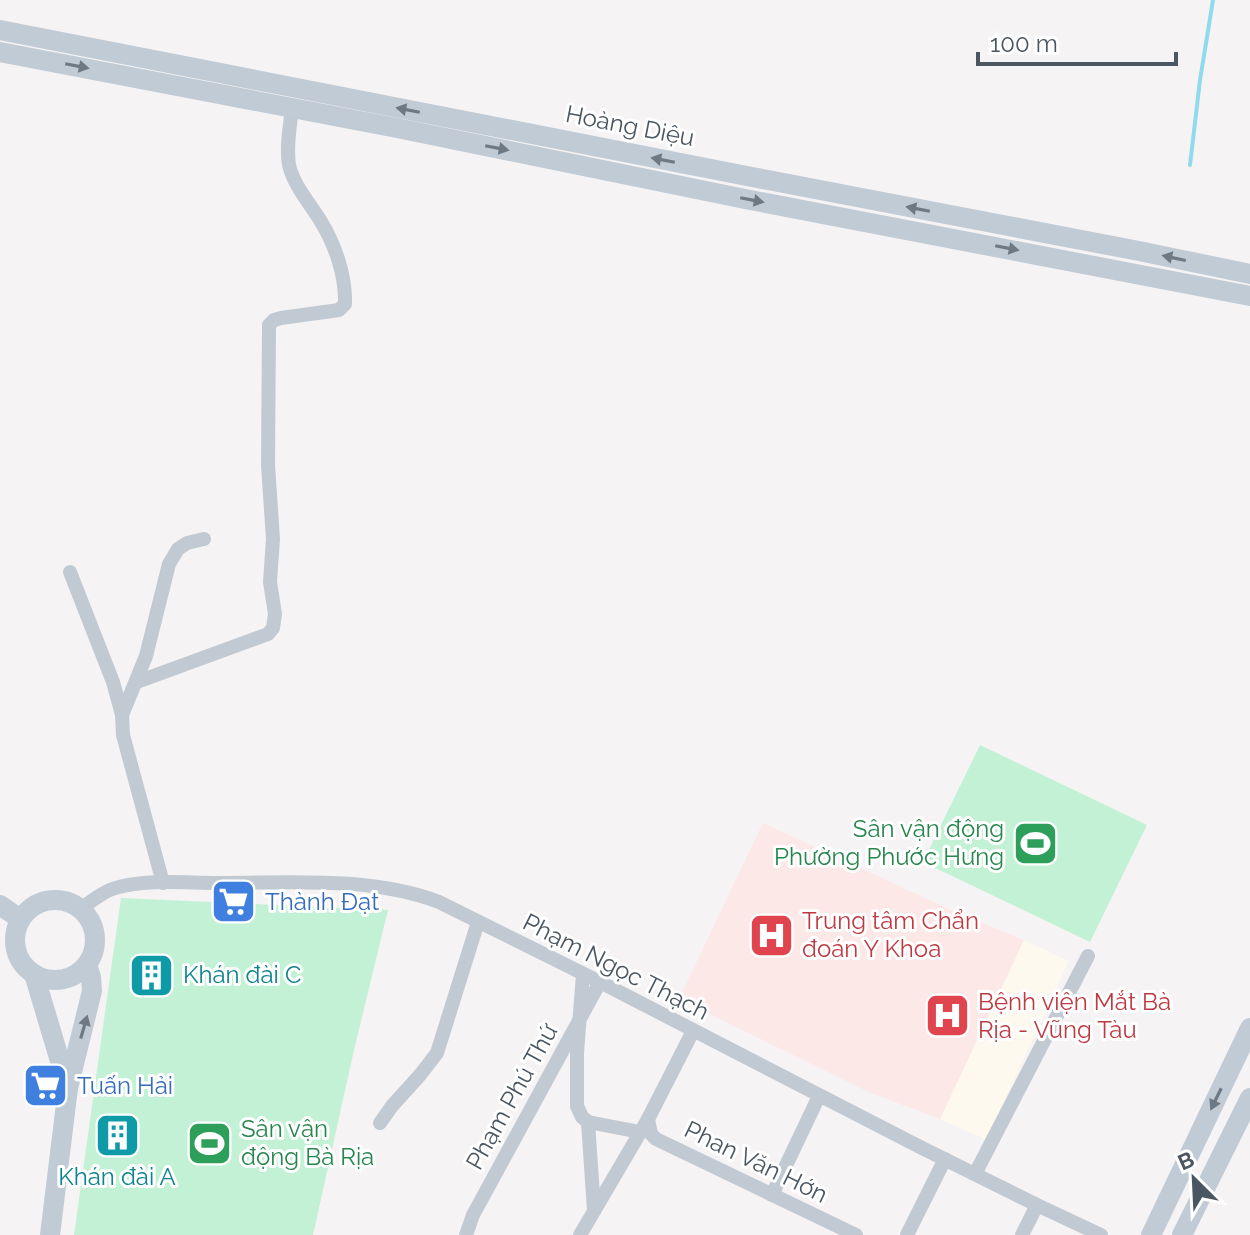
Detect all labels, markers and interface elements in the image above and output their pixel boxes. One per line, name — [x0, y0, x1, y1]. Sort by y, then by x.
scale bar — [978, 16, 1176, 66]
text: 100 m — [990, 29, 1058, 58]
one-way arrow — [64, 61, 89, 73]
street label: Hoàng Diệu — [563, 99, 697, 152]
one-way arrow — [395, 103, 420, 115]
one-way arrow — [484, 143, 509, 155]
one-way arrow — [650, 153, 675, 165]
one-way arrow — [739, 194, 764, 207]
one-way arrow — [906, 202, 931, 214]
one-way arrow — [995, 243, 1020, 255]
one-way arrow — [1161, 251, 1186, 264]
place label: Sân vận động Phường Phước Hưng — [774, 814, 1004, 871]
sports icon: Sân vận động Phường Phước Hưng — [1011, 819, 1059, 867]
supermarket icon: Thành Đạt — [210, 878, 258, 926]
place label: Thành Đạt — [265, 887, 379, 916]
place label: Trung tâm Chẩn đoán Y Khoa — [802, 906, 979, 963]
street label: Phạm Ngọc Thạch — [518, 907, 714, 1026]
hospital icon: Trung tâm Chẩn đoán Y Khoa — [747, 911, 795, 959]
building icon: Khán đài C — [128, 951, 176, 999]
place label: Khán đài C — [183, 960, 301, 989]
place label: Bệnh viện Mắt Bà Rịa - Vũng Tàu — [978, 987, 1171, 1044]
hospital icon: Bệnh viện Mắt Bà Rịa - Vũng Tàu — [923, 992, 971, 1040]
one-way arrow — [78, 1014, 91, 1038]
street label: Phạm Phú Thứ — [460, 1018, 564, 1174]
supermarket icon: Tuấn Hải — [22, 1062, 70, 1110]
place label: Tuấn Hải — [77, 1071, 173, 1100]
one-way arrow — [1209, 1087, 1223, 1110]
building icon: Khán đài A — [93, 1111, 141, 1159]
place label: Sân vận động Bà Rịa — [241, 1114, 374, 1171]
street label: Phan Văn Hớn — [680, 1114, 832, 1209]
sports icon: Sân vận động Bà Rịa — [186, 1119, 234, 1167]
north arrow — [1154, 1139, 1234, 1219]
text: B — [1174, 1146, 1198, 1176]
place label: Khán đài A — [58, 1162, 176, 1191]

